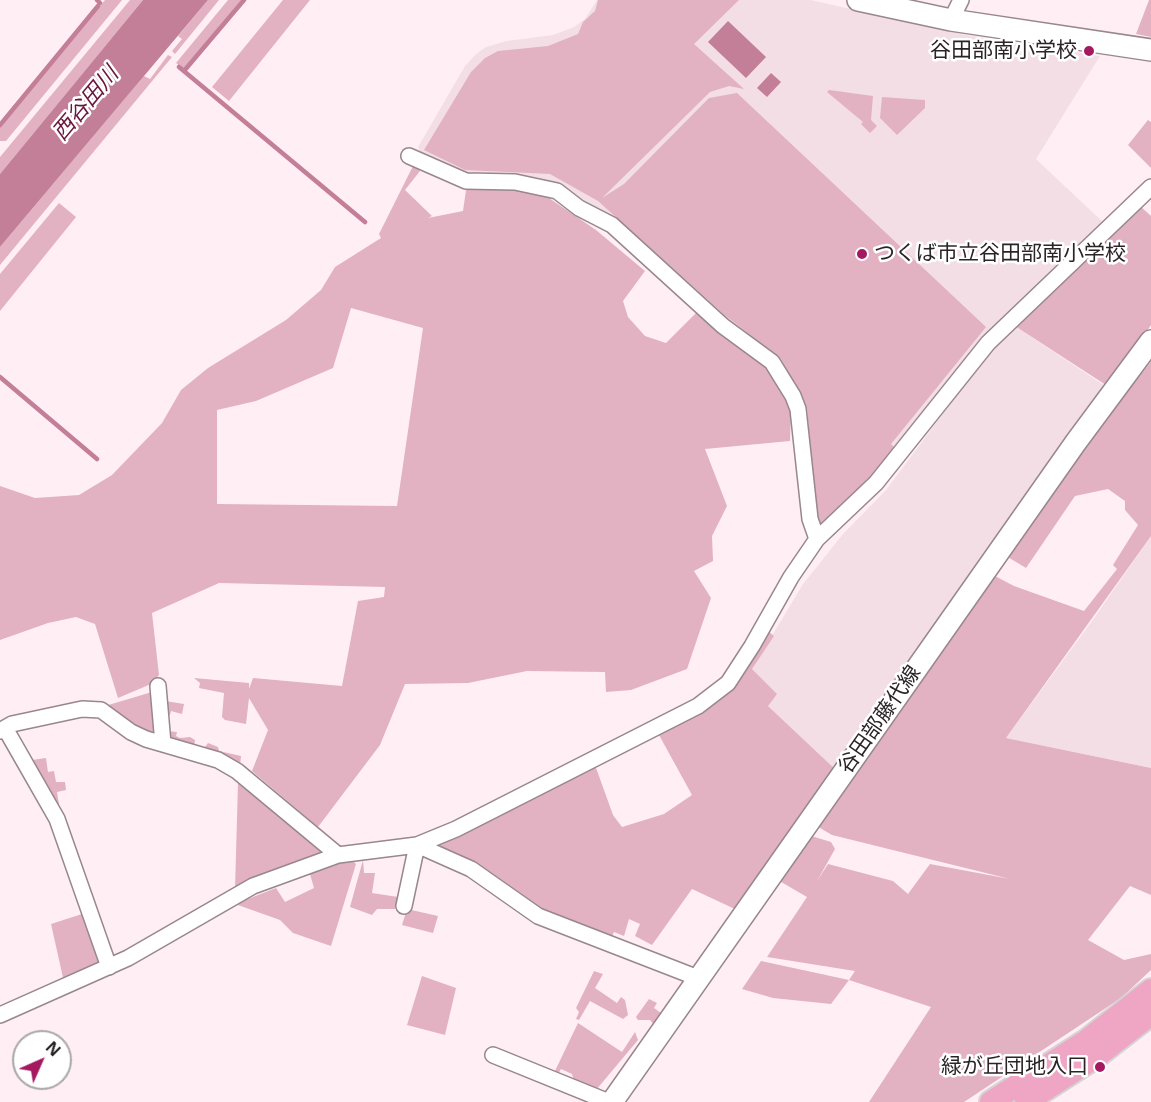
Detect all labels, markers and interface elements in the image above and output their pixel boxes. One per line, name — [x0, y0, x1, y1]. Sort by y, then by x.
place label: 谷田部南小学校 — [930, 38, 1077, 64]
marker: 谷田部南小学校 — [1082, 44, 1096, 58]
water label: 西谷田川 — [48, 62, 124, 146]
place label: つくば市立谷田部南小学校 — [874, 241, 1126, 267]
marker: つくば市立谷田部南小学校 — [855, 247, 869, 261]
street label: 谷田部藤代線 — [834, 661, 926, 779]
north arrow — [12, 1030, 72, 1090]
text: N — [41, 1036, 66, 1061]
place label: 緑が丘団地入口 — [941, 1054, 1088, 1080]
marker: 緑が丘団地入口 — [1093, 1060, 1107, 1074]

